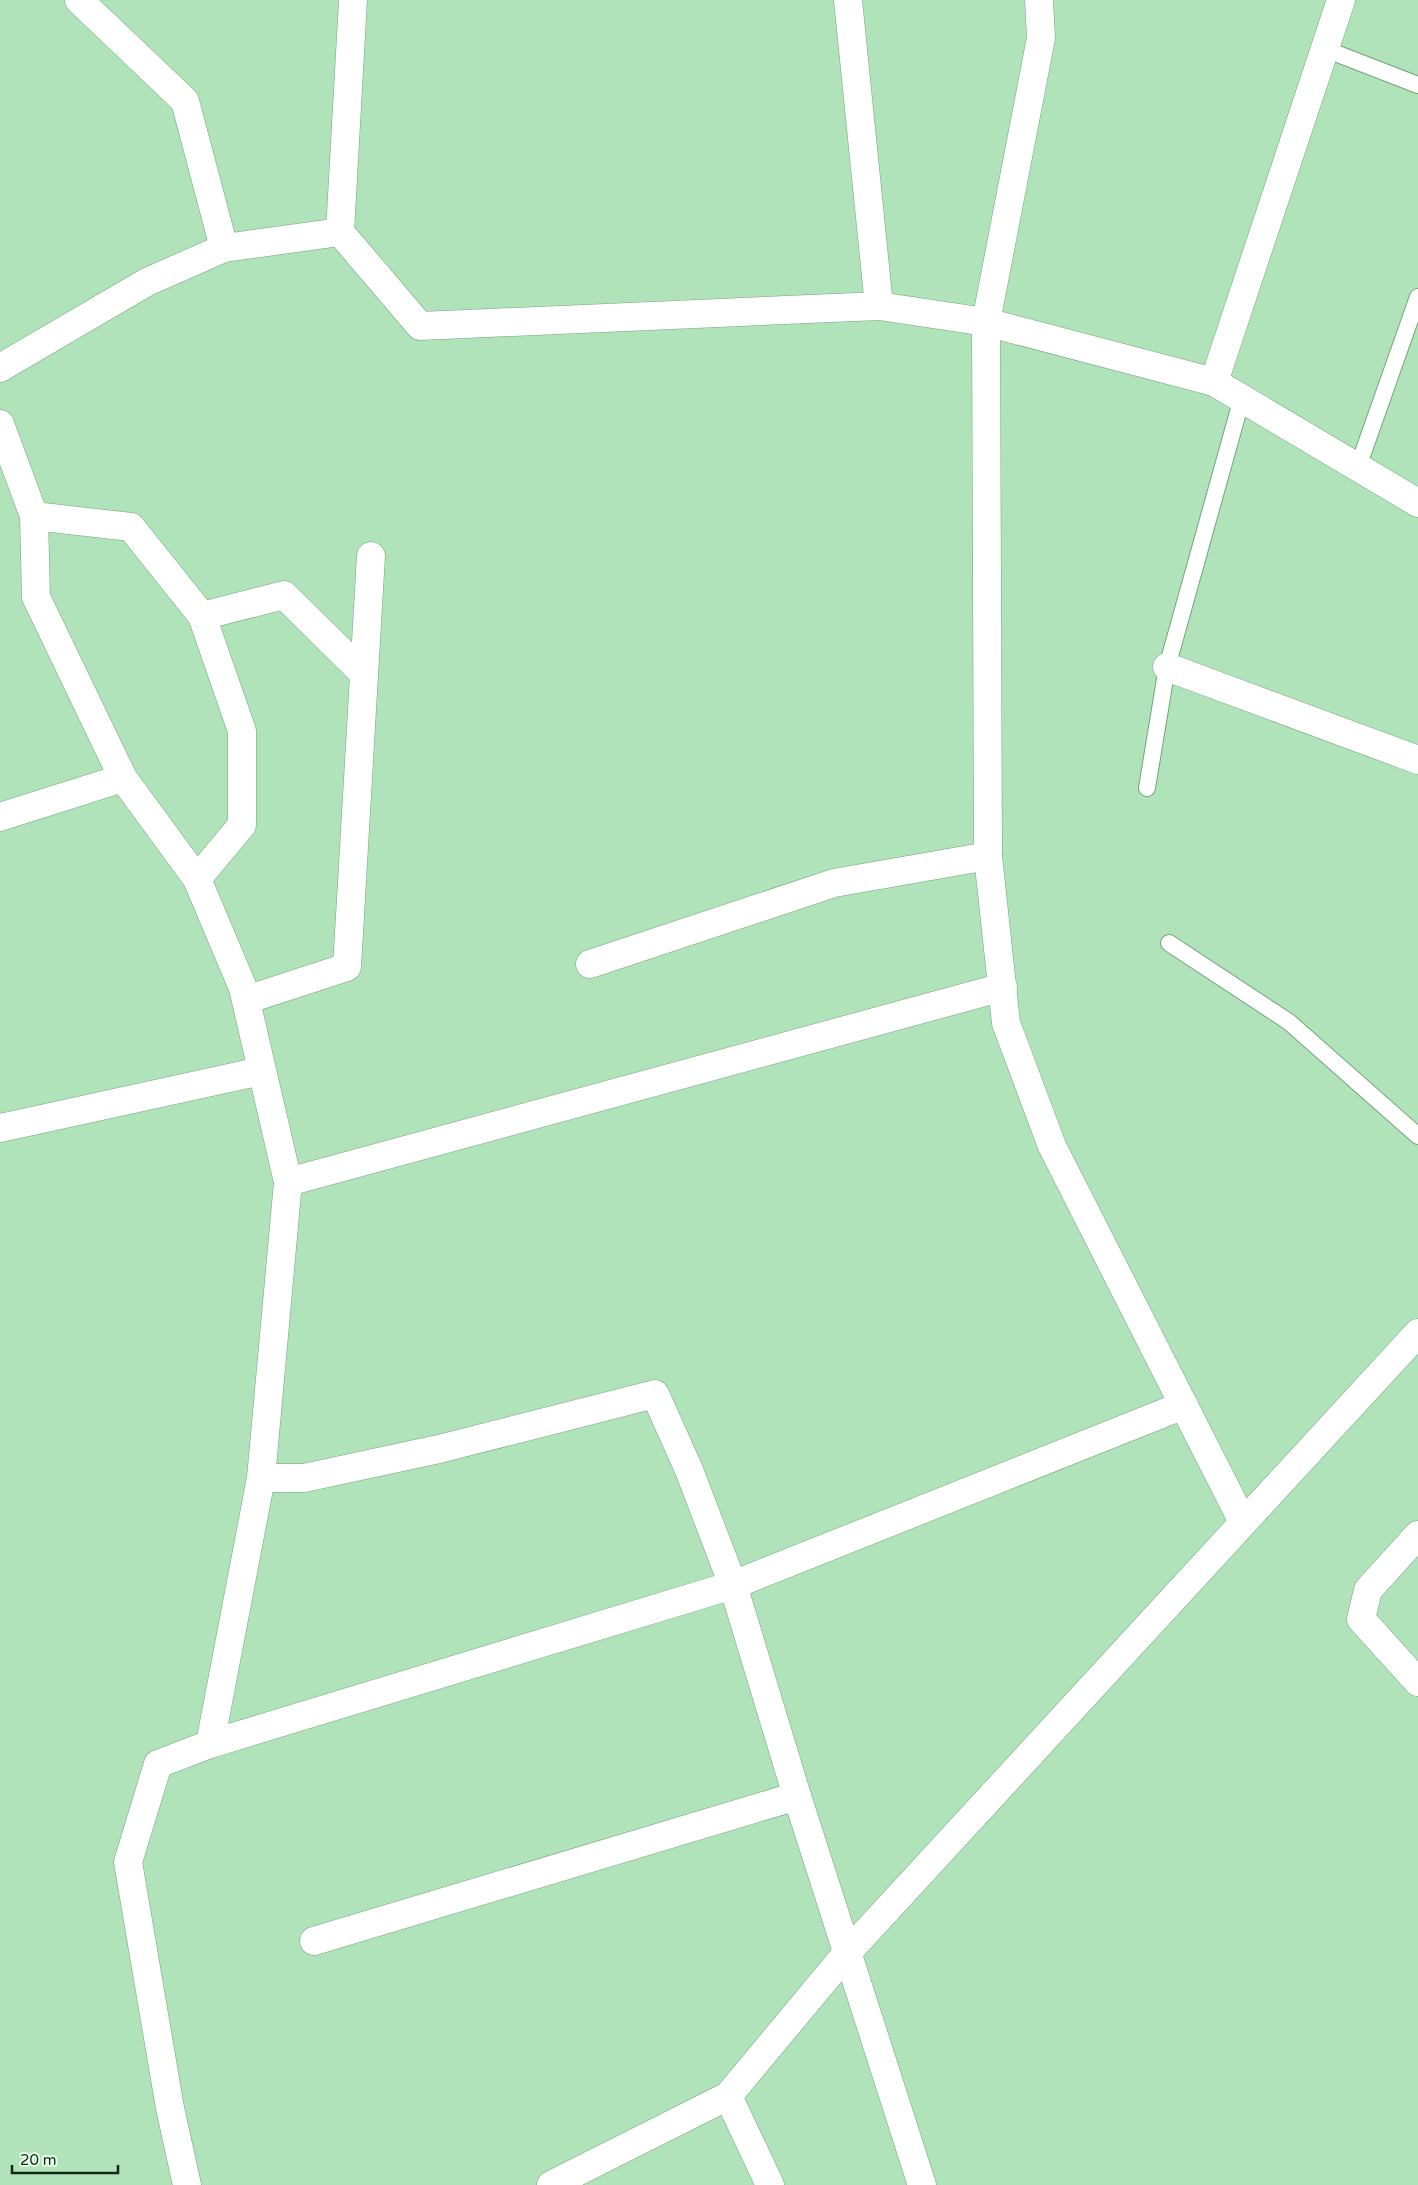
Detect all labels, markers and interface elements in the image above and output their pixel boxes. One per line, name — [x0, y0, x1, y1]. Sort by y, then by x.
scale bar — [12, 2142, 119, 2174]
text: 20 m — [20, 2151, 57, 2169]

